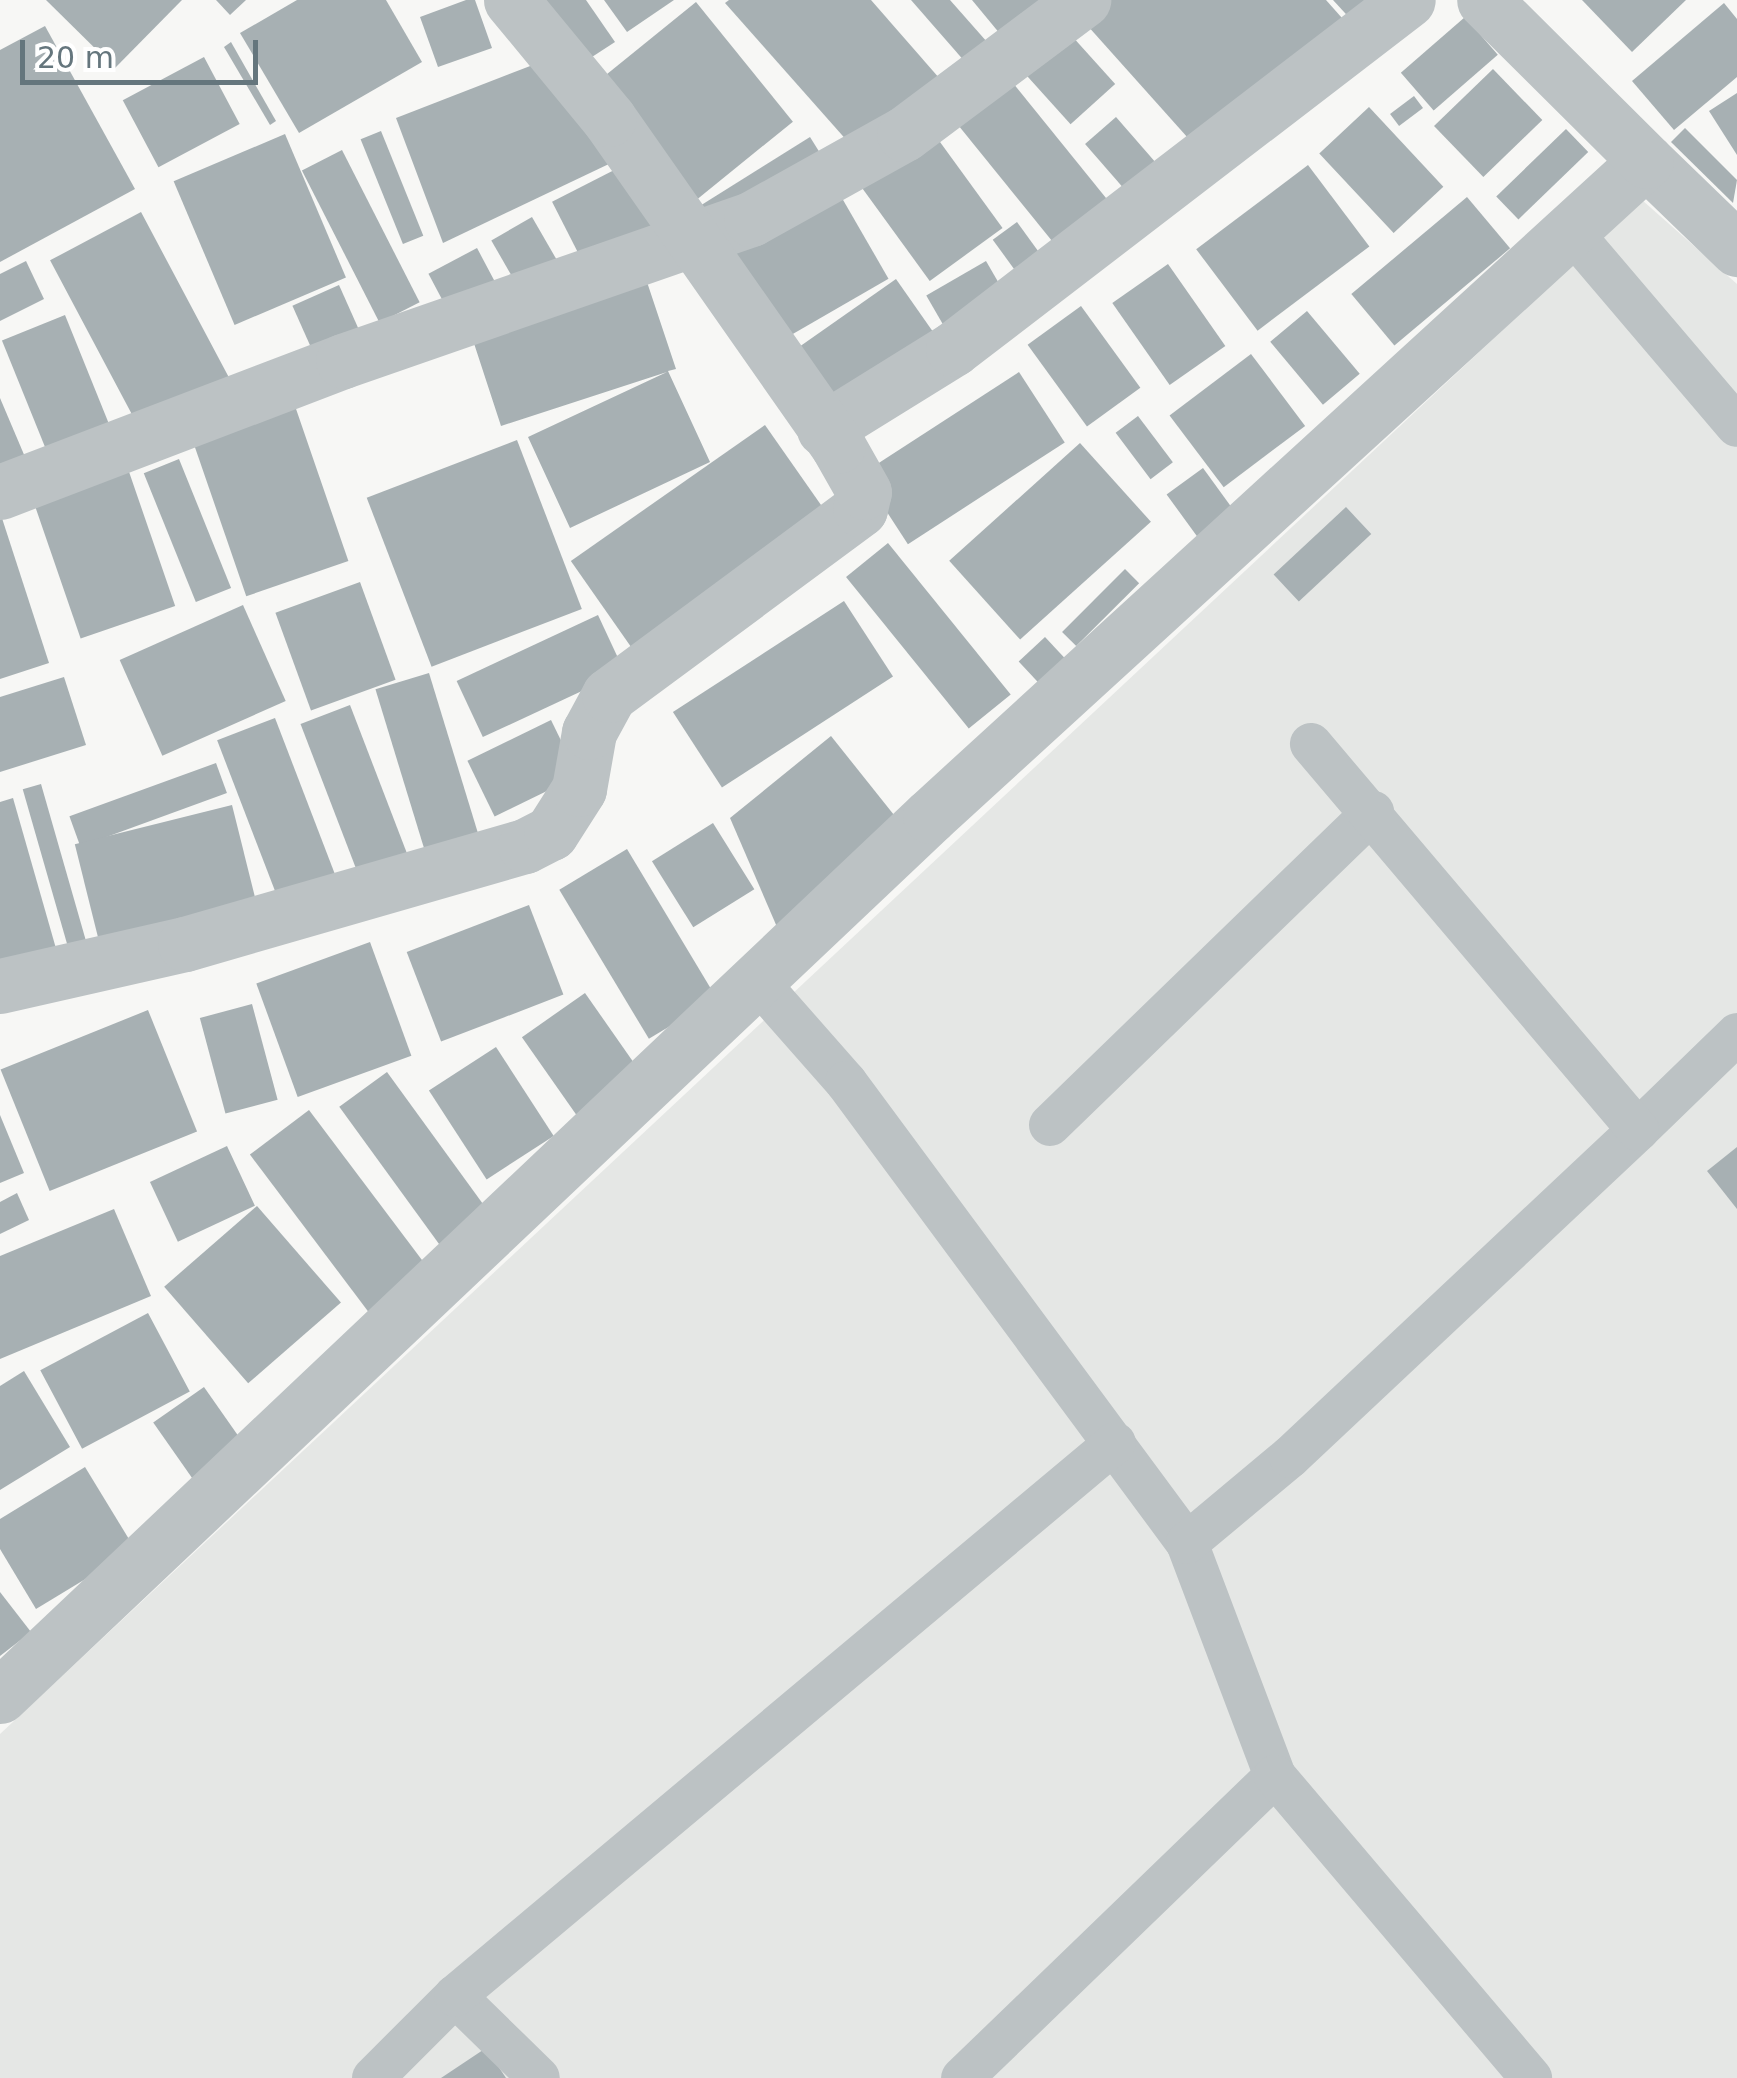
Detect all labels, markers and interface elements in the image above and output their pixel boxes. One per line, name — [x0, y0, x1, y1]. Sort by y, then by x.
scale bar — [25, 20, 262, 82]
text: 20 m — [37, 40, 114, 75]

